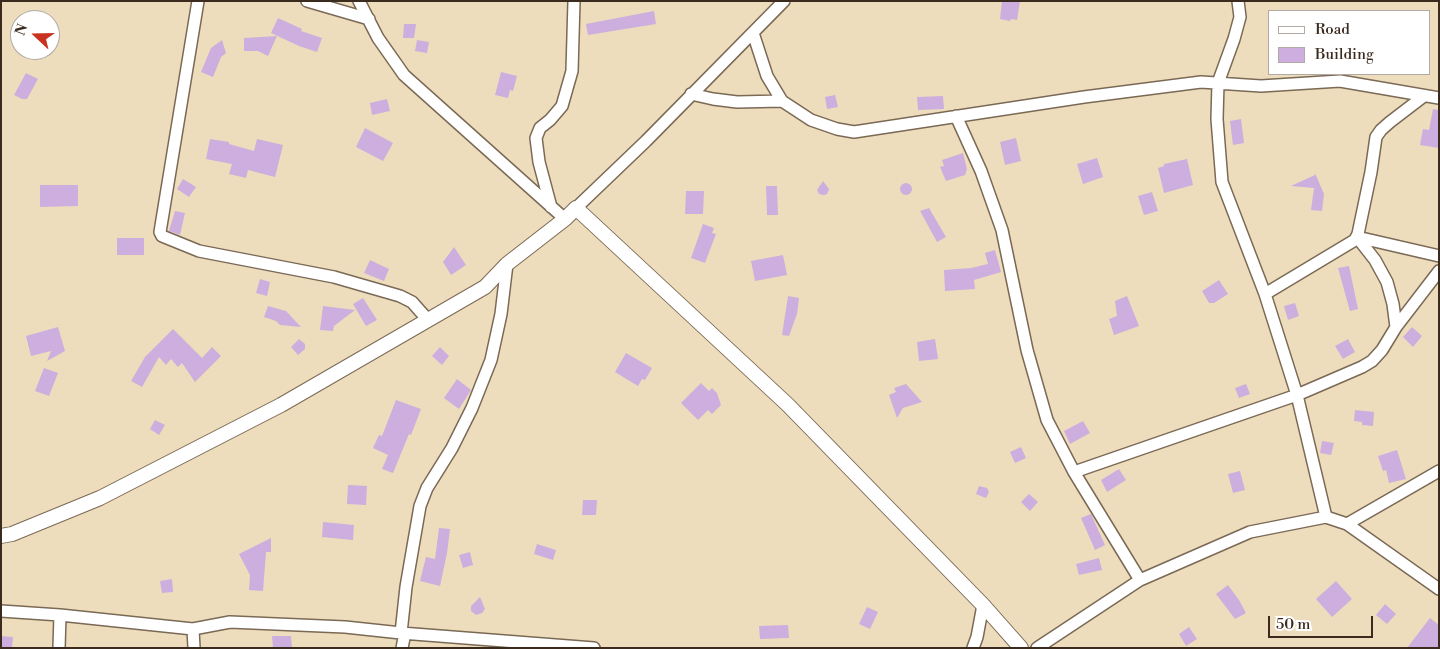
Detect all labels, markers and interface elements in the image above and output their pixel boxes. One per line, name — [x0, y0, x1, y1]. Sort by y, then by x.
north arrow — [10, 10, 60, 60]
legend — [1268, 10, 1430, 75]
text: Road — [1315, 20, 1350, 39]
text: N — [12, 22, 32, 38]
text: Building — [1315, 45, 1374, 64]
scale bar — [1270, 606, 1375, 638]
text: 50 m — [1276, 615, 1310, 634]

